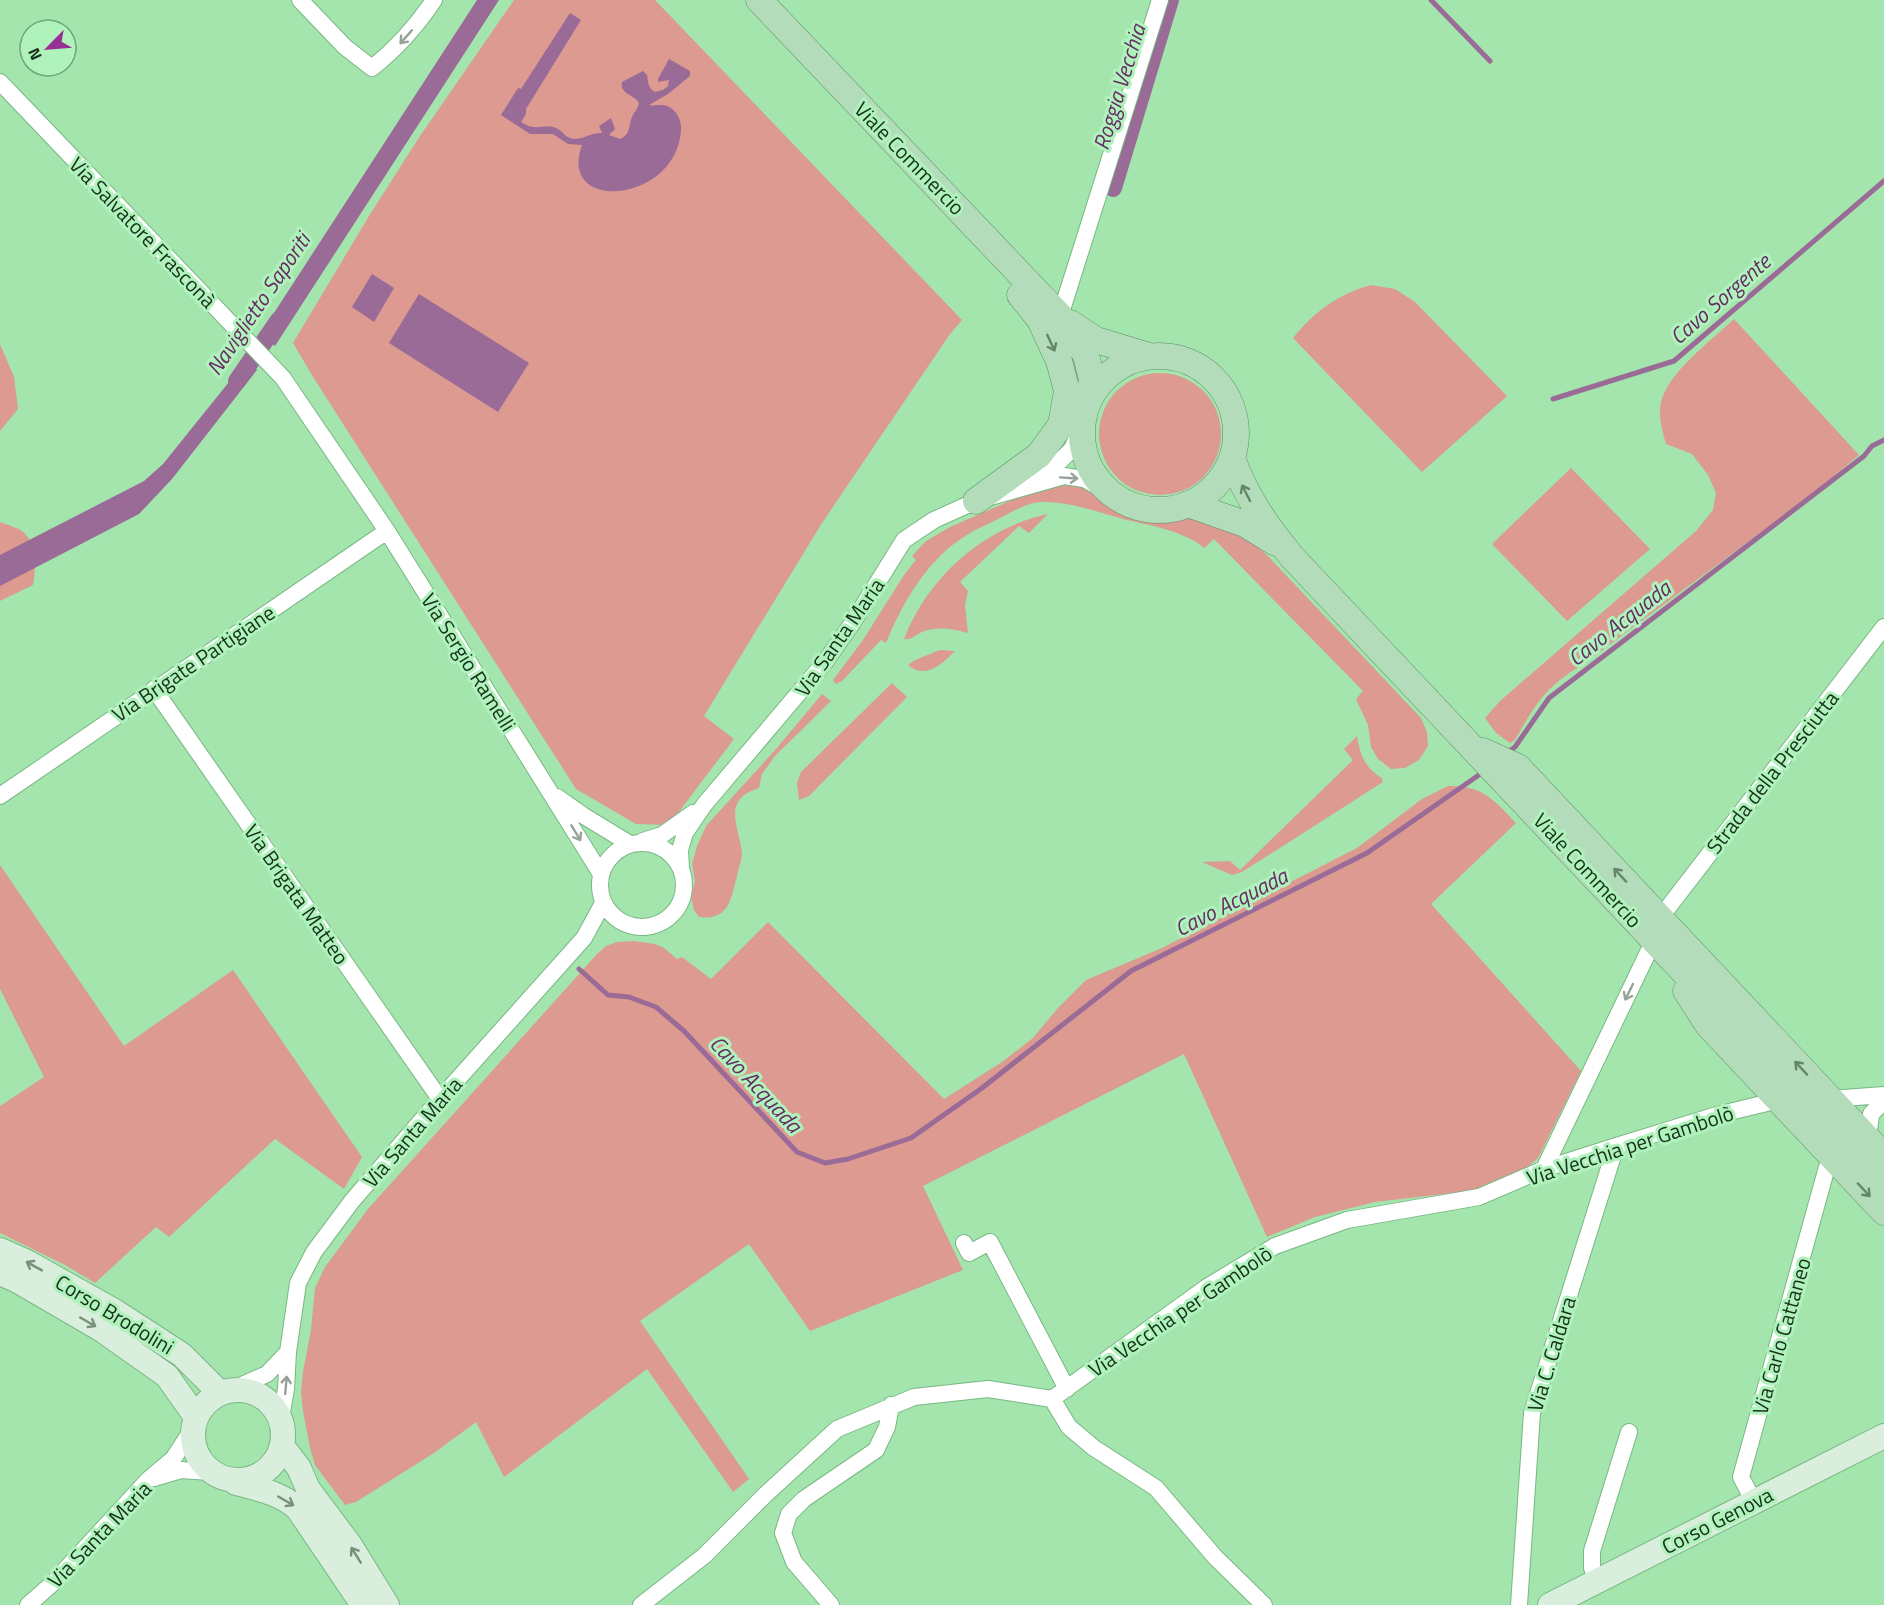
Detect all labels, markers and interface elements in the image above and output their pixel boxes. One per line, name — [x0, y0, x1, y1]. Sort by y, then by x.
north arrow — [18, 18, 78, 78]
water label: Roggia Vecchia — [1084, 18, 1155, 154]
one-way arrow — [399, 29, 413, 44]
text: N — [21, 44, 48, 64]
street label: Viale Commercio — [847, 94, 973, 222]
street label: Via Salvatore Frasconà — [62, 149, 224, 315]
water label: Naviglietto Saporiti — [198, 224, 320, 382]
water label: Cavo Sorgente — [1662, 244, 1780, 353]
one-way arrow — [1046, 333, 1058, 351]
one-way arrow — [1059, 473, 1079, 484]
one-way arrow — [1240, 484, 1251, 502]
street label: Via Santa Maria — [786, 571, 892, 703]
water label: Cavo Acquada — [1560, 571, 1679, 674]
street label: Via Sergio Ramelli — [414, 586, 524, 738]
street label: Via Brigate Partigiane — [105, 596, 281, 730]
street label: Strada della Presciutta — [1698, 683, 1846, 860]
street label: Viale Commercio — [1526, 805, 1650, 935]
street label: Via Brigata Matteo — [237, 817, 357, 971]
one-way arrow — [570, 825, 582, 842]
water label: Cavo Acquada — [1168, 858, 1295, 945]
one-way arrow — [1612, 868, 1627, 883]
one-way arrow — [1622, 983, 1634, 1001]
water label: Cavo Acquada — [702, 1027, 812, 1142]
one-way arrow — [1794, 1060, 1808, 1075]
street label: Via Santa Maria — [355, 1069, 470, 1195]
street label: Via Vecchia per Gambolò — [1522, 1096, 1738, 1194]
one-way arrow — [1856, 1182, 1870, 1197]
street label: Via Vecchia per Gambolò — [1082, 1237, 1278, 1385]
street label: Via Carlo Cattaneo — [1743, 1254, 1819, 1418]
one-way arrow — [26, 1260, 43, 1272]
street label: Corso Brodolini — [49, 1266, 181, 1362]
street label: Via C. Caldara — [1518, 1292, 1584, 1415]
one-way arrow — [79, 1316, 96, 1328]
one-way arrow — [281, 1375, 292, 1395]
street label: Via Santa Maria — [40, 1473, 159, 1595]
street label: Corso Genova — [1656, 1478, 1779, 1562]
one-way arrow — [277, 1495, 294, 1507]
one-way arrow — [349, 1547, 361, 1564]

